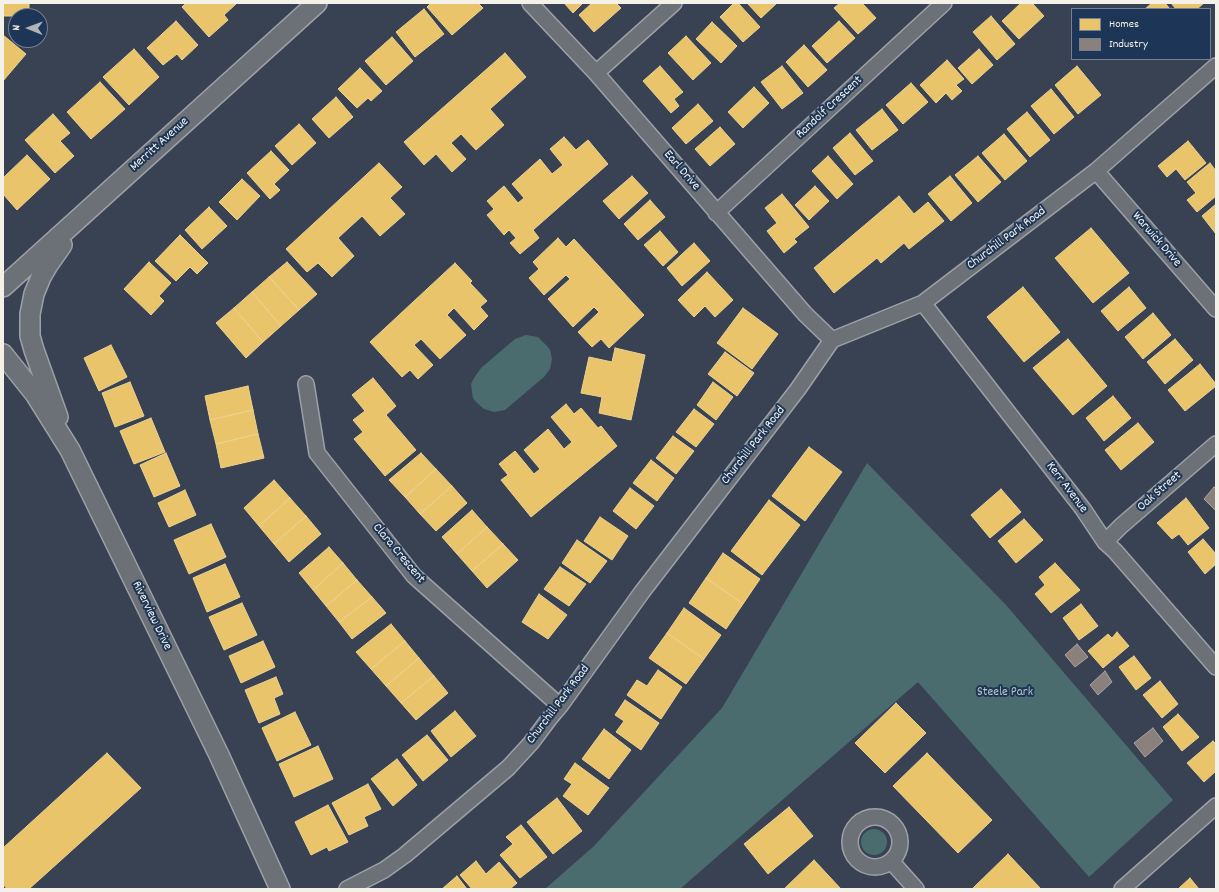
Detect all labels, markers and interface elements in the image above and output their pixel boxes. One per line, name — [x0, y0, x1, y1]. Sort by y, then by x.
north arrow — [8, 8, 48, 48]
legend — [1071, 8, 1211, 60]
text: Homes — [1109, 16, 1139, 33]
text: N — [9, 25, 25, 31]
text: Industry — [1109, 36, 1148, 53]
street label: Randolf Crescent — [794, 73, 866, 143]
street label: Merritt Avenue — [127, 115, 193, 175]
street label: Earl Drive — [659, 148, 703, 194]
street label: Churchill Park Road — [964, 204, 1050, 274]
street label: Warwick Drive — [1128, 209, 1184, 271]
street label: Churchill Park Road — [719, 404, 789, 488]
street label: Kerr Avenue — [1042, 459, 1090, 517]
street label: Oak Street — [1135, 469, 1185, 515]
street label: Clara Crescent — [368, 521, 428, 587]
street label: Riverview Drive — [128, 579, 174, 653]
street label: Churchill Park Road — [524, 662, 594, 748]
park label: Steele Park — [977, 685, 1033, 701]

